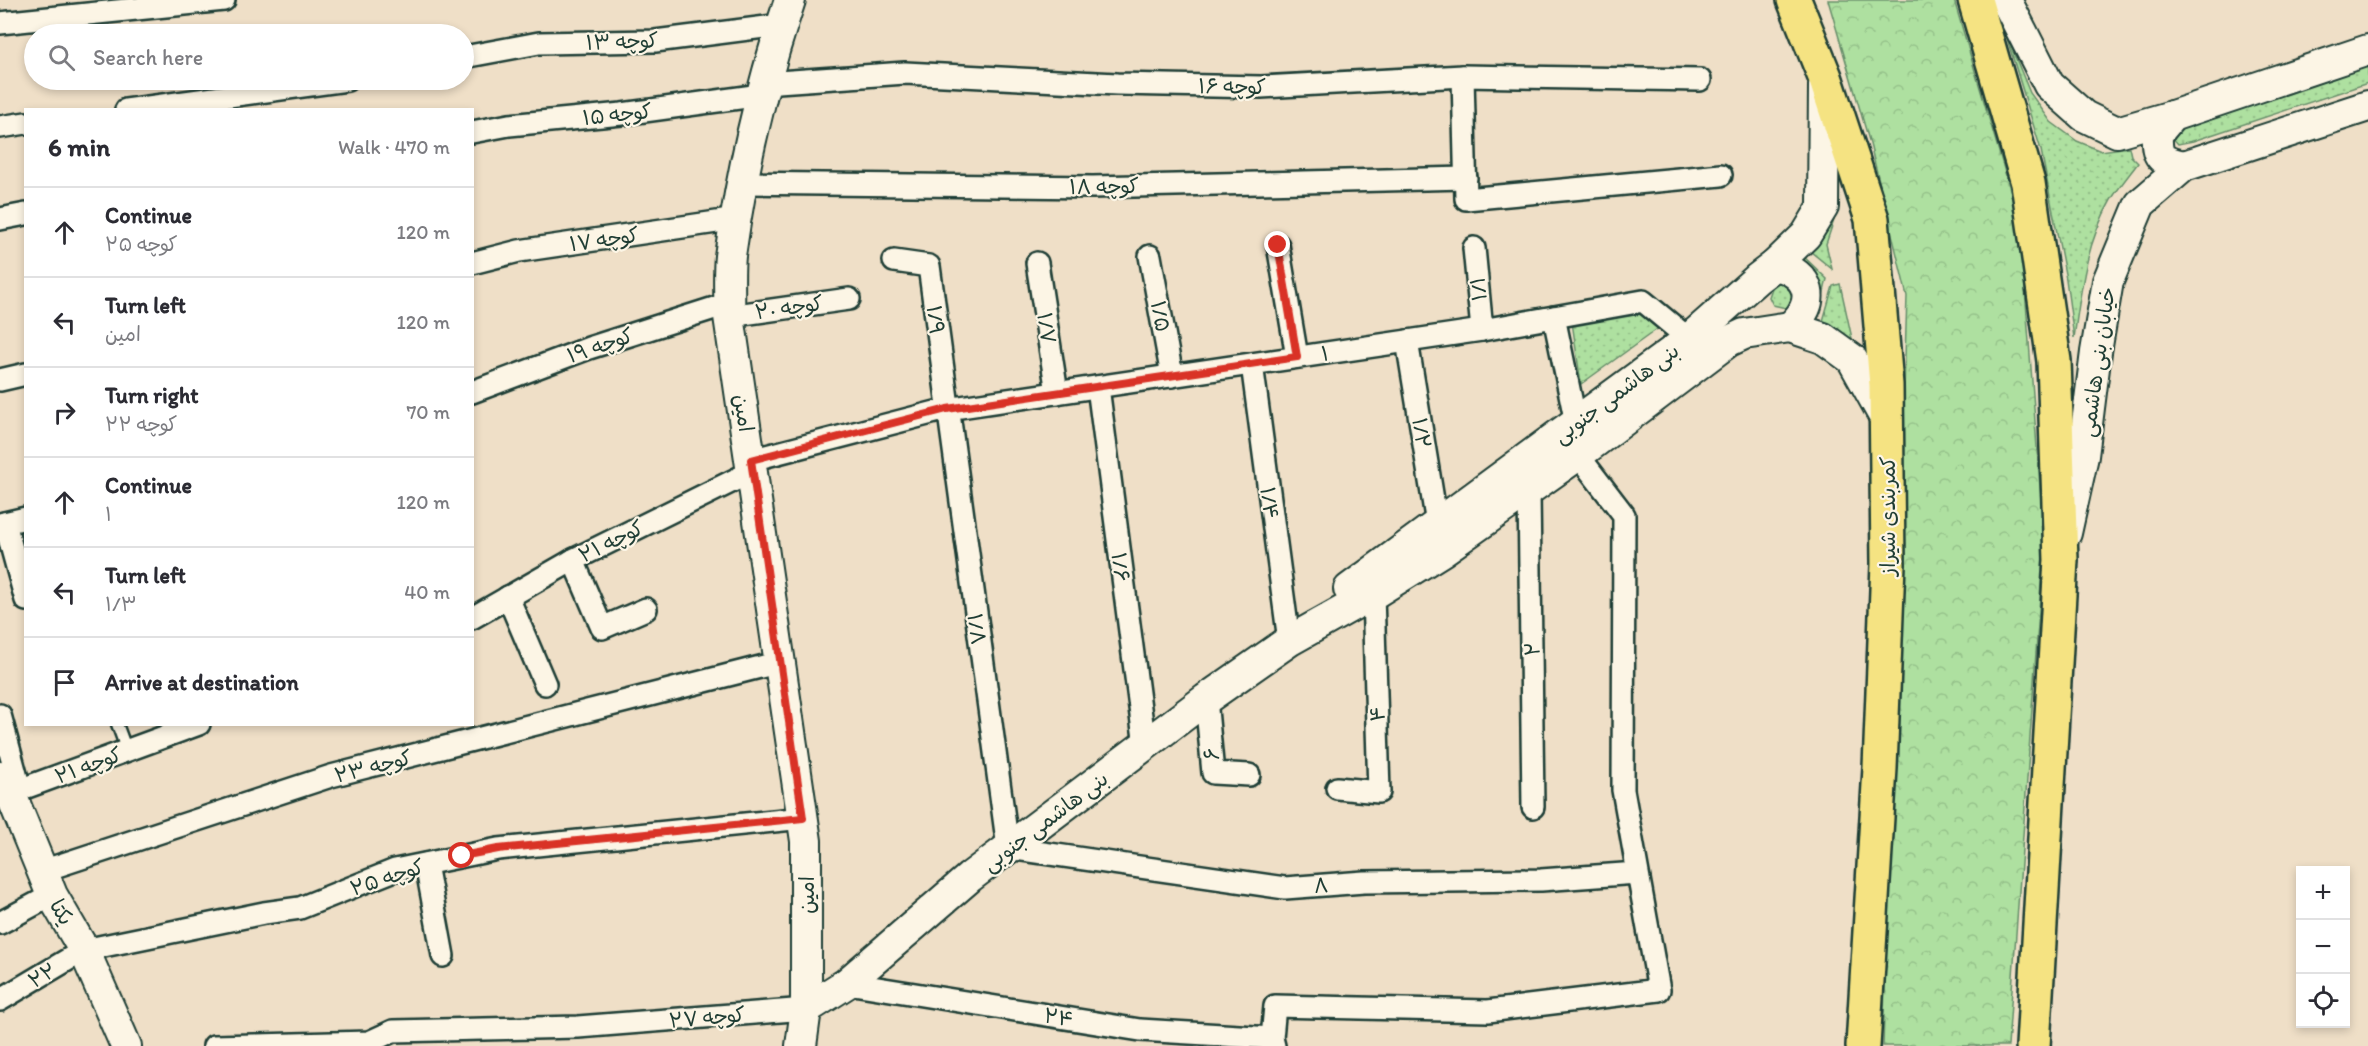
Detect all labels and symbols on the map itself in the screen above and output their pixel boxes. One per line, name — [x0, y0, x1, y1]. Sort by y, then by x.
street label: کوچه ۱۳ — [585, 27, 659, 56]
street label: کوچه ۱۶ — [1198, 73, 1266, 100]
street label: کوچه ۱۵ — [581, 98, 653, 131]
street label: کوچه ۱۸ — [1069, 173, 1139, 200]
street label: کوچه ۱۷ — [568, 222, 641, 257]
route end — [1264, 231, 1290, 257]
street label: ۱/۱ — [1464, 276, 1492, 302]
street label: خیابان بنی هاشمی — [2074, 285, 2122, 439]
street label: کوچه ۲۰ — [753, 290, 825, 325]
street label: ۱/۵ — [1146, 298, 1176, 334]
street label: ۱/۹ — [922, 304, 950, 336]
street label: ۱/۷ — [1032, 311, 1062, 345]
street label: کوچه ۱۹ — [564, 322, 637, 369]
street label: بنی هاشمی جنوبی — [1548, 338, 1685, 450]
street label: ۱ — [1319, 340, 1331, 366]
street label: امین — [729, 392, 759, 434]
street label: ۱/۲ — [1407, 416, 1437, 450]
street label: کمربندی شیراز — [1875, 456, 1901, 578]
street label: ۱/۴ — [1255, 485, 1285, 521]
street label: کوچه ۲۱ — [574, 515, 648, 568]
street label: ۱/۶ — [1107, 551, 1135, 583]
street label: ۱/۸ — [962, 612, 992, 646]
street label: ۲ — [1519, 642, 1545, 656]
street label: ۴ — [1364, 706, 1390, 722]
street label: کوچه ۲۱ — [51, 741, 125, 790]
street label: کوچه ۲۳ — [332, 744, 415, 789]
street label: ۶ — [1198, 747, 1224, 761]
street label: بنی هاشمی جنوبی — [977, 766, 1114, 878]
route start — [448, 842, 474, 868]
street label: کوچه ۲۵ — [347, 853, 427, 902]
street label: ۸ — [1313, 872, 1329, 898]
street label: امین — [794, 876, 819, 914]
street label: یکتا — [45, 895, 79, 929]
street label: ۲۲ — [23, 957, 61, 993]
street label: کوچه ۲۷ — [668, 1001, 746, 1034]
street label: ۲۴ — [1042, 1002, 1076, 1032]

